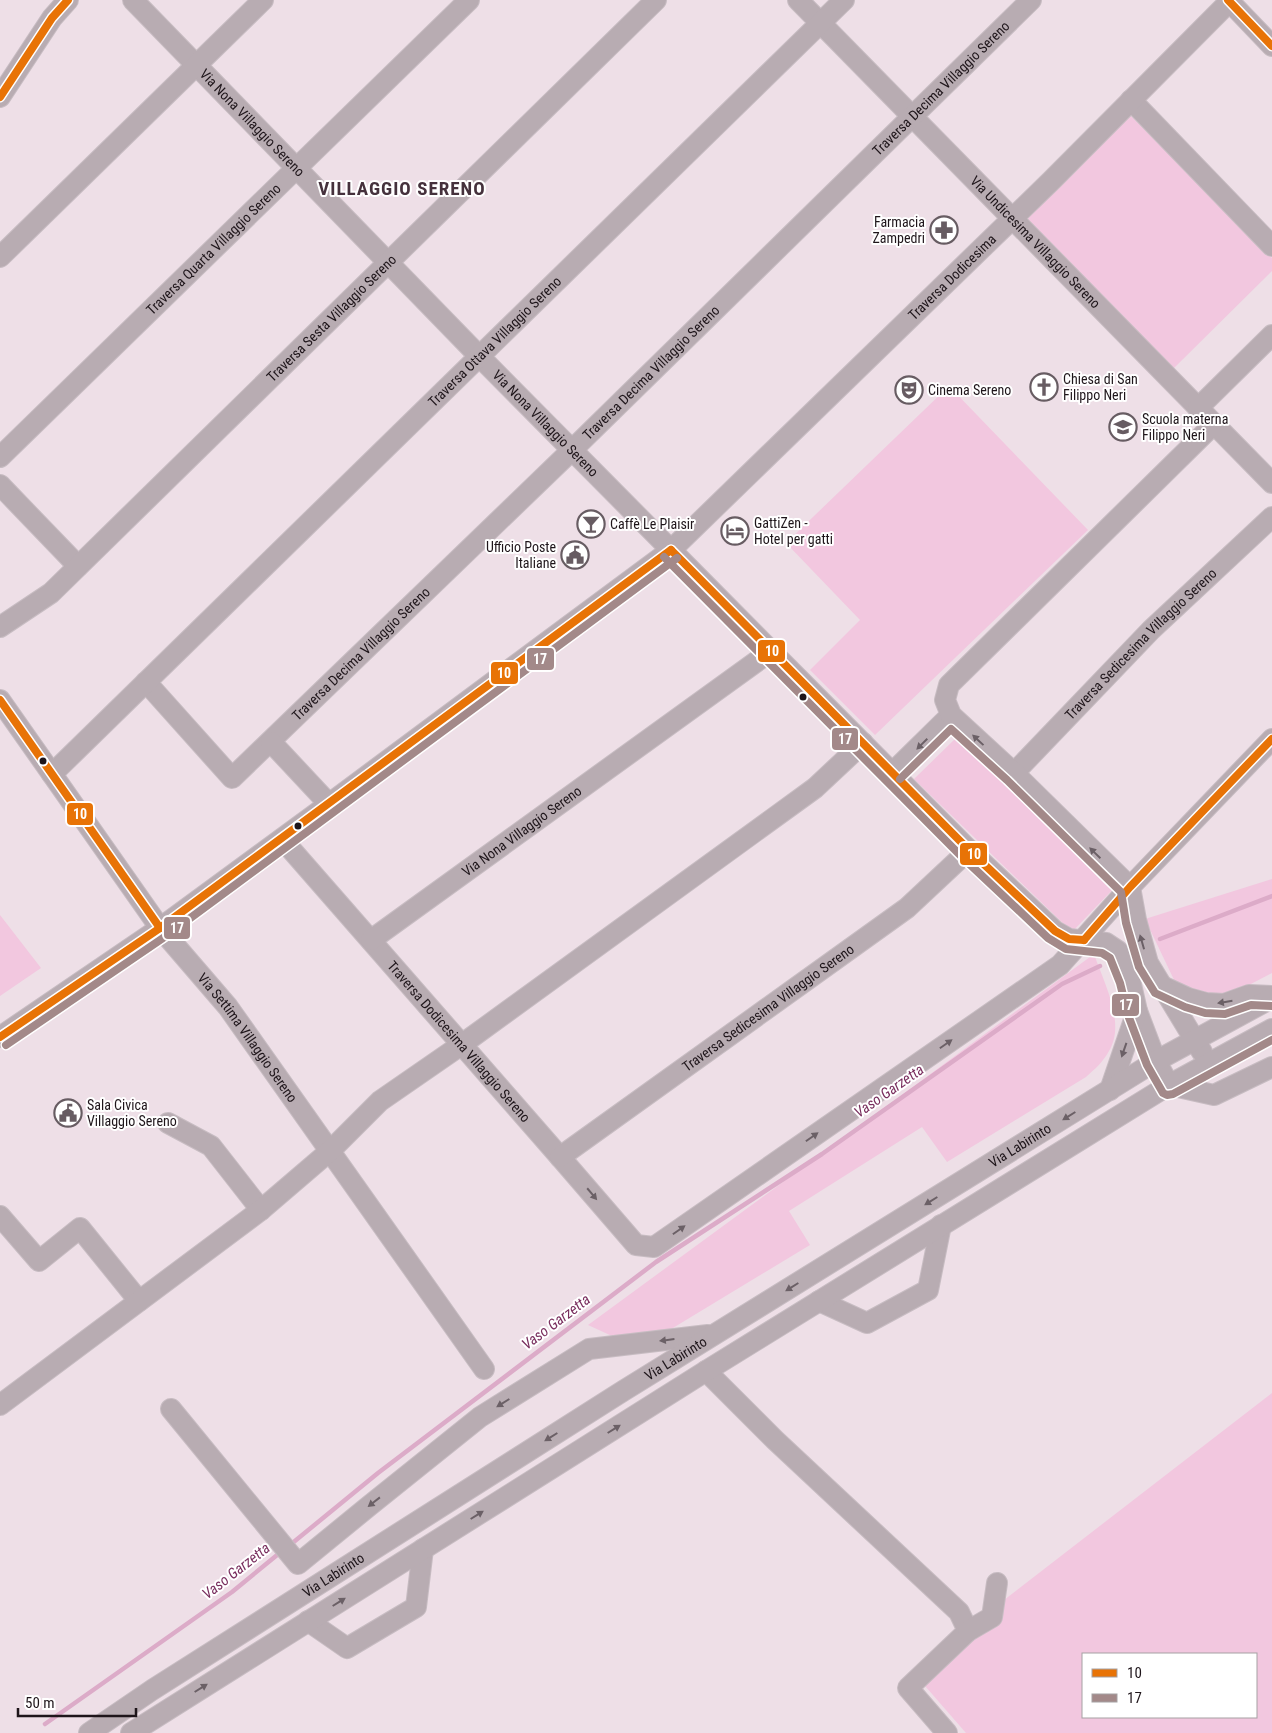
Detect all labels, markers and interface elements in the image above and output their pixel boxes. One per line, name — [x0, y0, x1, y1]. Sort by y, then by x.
street label: Traversa Decima Villaggio Sereno — [869, 18, 1013, 159]
street label: Via Nona Villaggio Sereno — [197, 66, 308, 180]
street label: Via Undicesima Villaggio Sereno — [967, 173, 1104, 311]
district label: VILLAGGIO SERENO — [318, 177, 486, 200]
street label: Traversa Quarta Villaggio Sereno — [143, 180, 284, 318]
place label: Farmacia Zampedri — [873, 214, 925, 246]
pharmacy icon: Farmacia Zampedri — [929, 215, 959, 245]
street label: Traversa Dodicesima — [905, 231, 999, 323]
street label: Traversa Sesta Villaggio Sereno — [263, 251, 399, 385]
street label: Traversa Ottava Villaggio Sereno — [425, 273, 564, 410]
street label: Traversa Decima Villaggio Sereno — [579, 302, 723, 443]
street label: Via Nona Villaggio Sereno — [489, 367, 602, 480]
place label: Chiesa di San Filippo Neri — [1063, 371, 1138, 403]
church icon: Chiesa di San Filippo Neri — [1029, 372, 1059, 402]
theatre icon: Cinema Sereno — [894, 375, 924, 405]
place label: Cinema Sereno — [928, 382, 1011, 398]
place label: Scuola materna Filippo Neri — [1142, 411, 1228, 443]
school or university icon: Scuola materna Filippo Neri — [1108, 412, 1138, 442]
bar icon: Caffè Le Plaisir — [576, 509, 606, 539]
place label: GattiZen - Hotel per gatti — [754, 515, 833, 547]
place label: Caffè Le Plaisir — [610, 516, 694, 532]
hotel icon: GattiZen - Hotel per gatti — [720, 516, 750, 546]
place label: Ufficio Poste Italiane — [486, 539, 556, 571]
public building icon: Ufficio Poste Italiane — [560, 540, 590, 570]
street label: Traversa Sedicesima Villaggio Sereno — [1062, 565, 1220, 723]
street label: Traversa Decima Villaggio Sereno — [289, 584, 433, 724]
line badge: 10 — [757, 639, 786, 663]
text: 10 — [765, 643, 779, 659]
line badge: 17 — [526, 647, 555, 671]
text: 17 — [533, 651, 547, 667]
line badge: 10 — [490, 661, 519, 685]
text: 10 — [497, 665, 511, 681]
unlabelled marker — [798, 692, 808, 702]
line badge: 17 — [831, 727, 859, 751]
text: 17 — [838, 731, 852, 747]
one-way arrow — [972, 735, 985, 746]
one-way arrow — [916, 737, 928, 749]
unlabelled marker — [38, 756, 48, 766]
street label: Via Nona Villaggio Sereno — [459, 783, 585, 880]
line badge: 10 — [66, 802, 94, 826]
text: 10 — [73, 806, 87, 822]
unlabelled marker — [293, 821, 303, 831]
line badge: 10 — [959, 842, 988, 866]
text: 10 — [967, 846, 981, 862]
one-way arrow — [1090, 847, 1102, 859]
line badge: 17 — [163, 916, 191, 940]
text: 17 — [170, 920, 184, 936]
one-way arrow — [1138, 934, 1146, 950]
street label: Traversa Sedicesima Villaggio Sereno — [679, 941, 857, 1075]
street label: Traversa Dodicesima Villaggio Sereno — [384, 958, 534, 1125]
street label: Via Settima Villaggio Sereno — [194, 970, 301, 1105]
line badge: 17 — [1111, 993, 1140, 1017]
text: 17 — [1119, 997, 1133, 1013]
one-way arrow — [1216, 999, 1232, 1007]
one-way arrow — [939, 1039, 952, 1049]
one-way arrow — [1120, 1043, 1127, 1058]
water label: Vaso Garzetta — [851, 1060, 927, 1122]
place label: Sala Civica Villaggio Sereno — [87, 1097, 177, 1129]
public building icon: Sala Civica Villaggio Sereno — [53, 1098, 83, 1128]
one-way arrow — [1063, 1111, 1076, 1121]
street label: Via Labirinto — [986, 1120, 1054, 1170]
one-way arrow — [805, 1132, 819, 1142]
one-way arrow — [586, 1188, 597, 1200]
one-way arrow — [924, 1197, 937, 1206]
one-way arrow — [672, 1225, 686, 1235]
one-way arrow — [786, 1282, 799, 1291]
water label: Vaso Garzetta — [518, 1290, 594, 1354]
street label: Via Labirinto — [642, 1333, 709, 1384]
one-way arrow — [658, 1336, 674, 1344]
one-way arrow — [496, 1399, 509, 1408]
one-way arrow — [607, 1424, 621, 1433]
one-way arrow — [544, 1432, 557, 1442]
one-way arrow — [367, 1496, 380, 1507]
one-way arrow — [470, 1511, 483, 1520]
water label: Vaso Garzetta — [199, 1539, 273, 1603]
street label: Via Labirinto — [300, 1549, 367, 1600]
one-way arrow — [332, 1597, 346, 1606]
legend — [1082, 1653, 1257, 1718]
text: 10 — [1127, 1664, 1142, 1682]
one-way arrow — [195, 1684, 208, 1693]
scale bar — [18, 1686, 135, 1718]
text: 17 — [1127, 1689, 1142, 1707]
text: 50 m — [25, 1694, 55, 1712]

